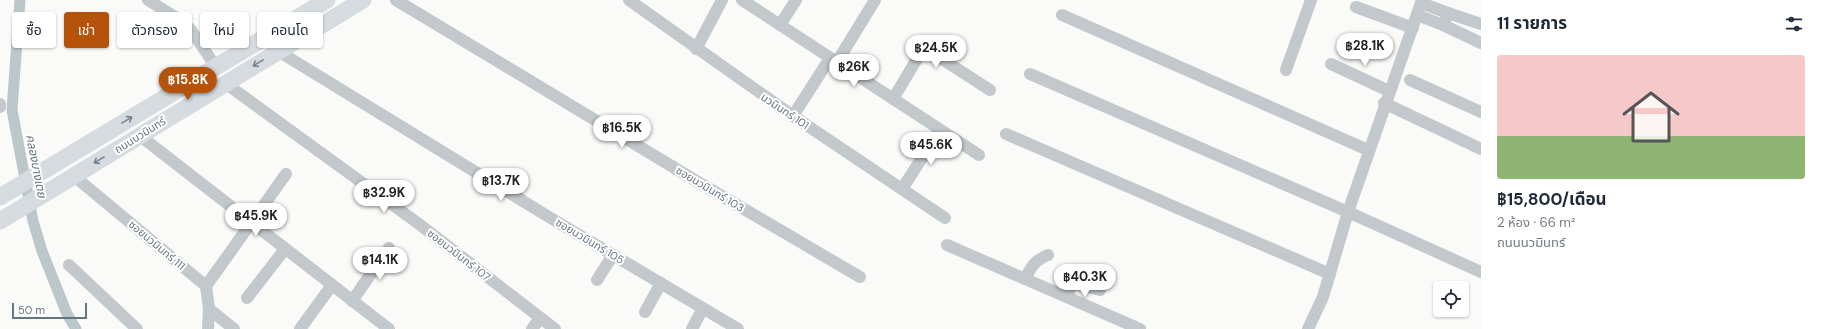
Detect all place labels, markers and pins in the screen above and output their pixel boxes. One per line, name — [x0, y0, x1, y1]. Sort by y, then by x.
pin: ฿28.1K — [1332, 33, 1398, 67]
pin: ฿24.5K — [903, 35, 969, 69]
pin: ฿26K — [830, 54, 878, 88]
pin: ฿15.8K — [155, 67, 221, 101]
pin: ฿16.5K — [589, 115, 655, 149]
pin: ฿45.6K — [898, 132, 964, 166]
pin: ฿13.7K — [468, 168, 534, 202]
pin: ฿32.9K — [351, 180, 417, 214]
pin: ฿45.9K — [223, 203, 289, 237]
pin: ฿14.1K — [347, 247, 413, 281]
pin: ฿40.3K — [1052, 264, 1118, 298]

